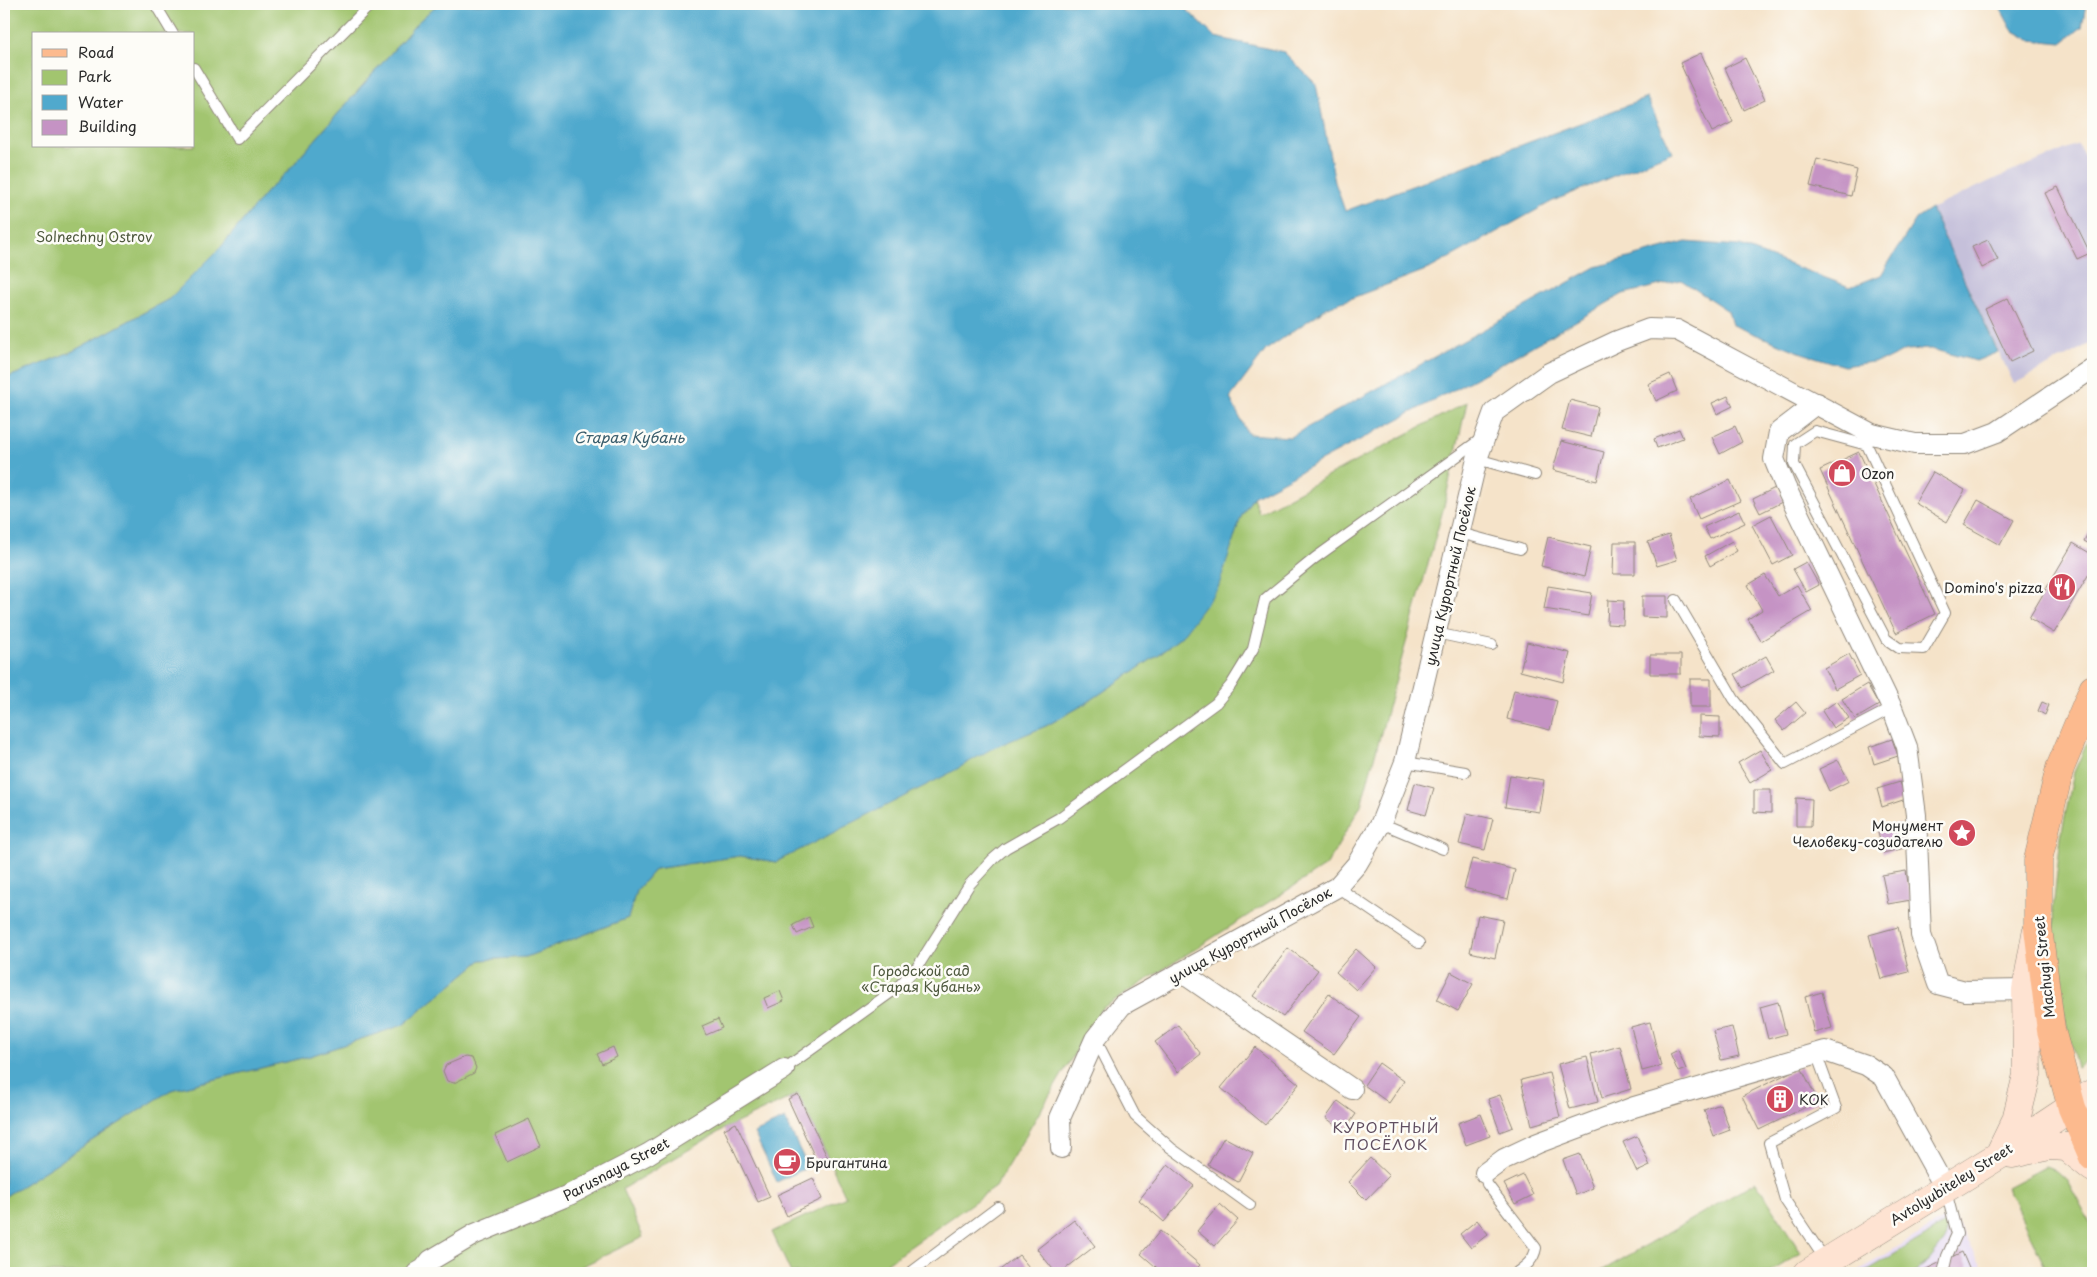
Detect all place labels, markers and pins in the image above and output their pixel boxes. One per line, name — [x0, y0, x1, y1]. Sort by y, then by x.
shop icon: Ozon — [1827, 458, 1857, 488]
place label: Ozon — [1861, 463, 1894, 484]
restaurant icon: Domino's pizza — [2047, 572, 2077, 602]
place label: Domino's pizza — [1944, 577, 2043, 598]
place label: Монумент Человеку-созидателю — [1792, 815, 1943, 852]
place icon: Монумент Человеку-созидателю — [1947, 818, 1977, 848]
building icon: КОК — [1765, 1084, 1795, 1114]
place label: КОК — [1799, 1089, 1829, 1110]
cafe icon: Бригантина — [772, 1147, 802, 1177]
place label: Бригантина — [806, 1152, 888, 1173]

